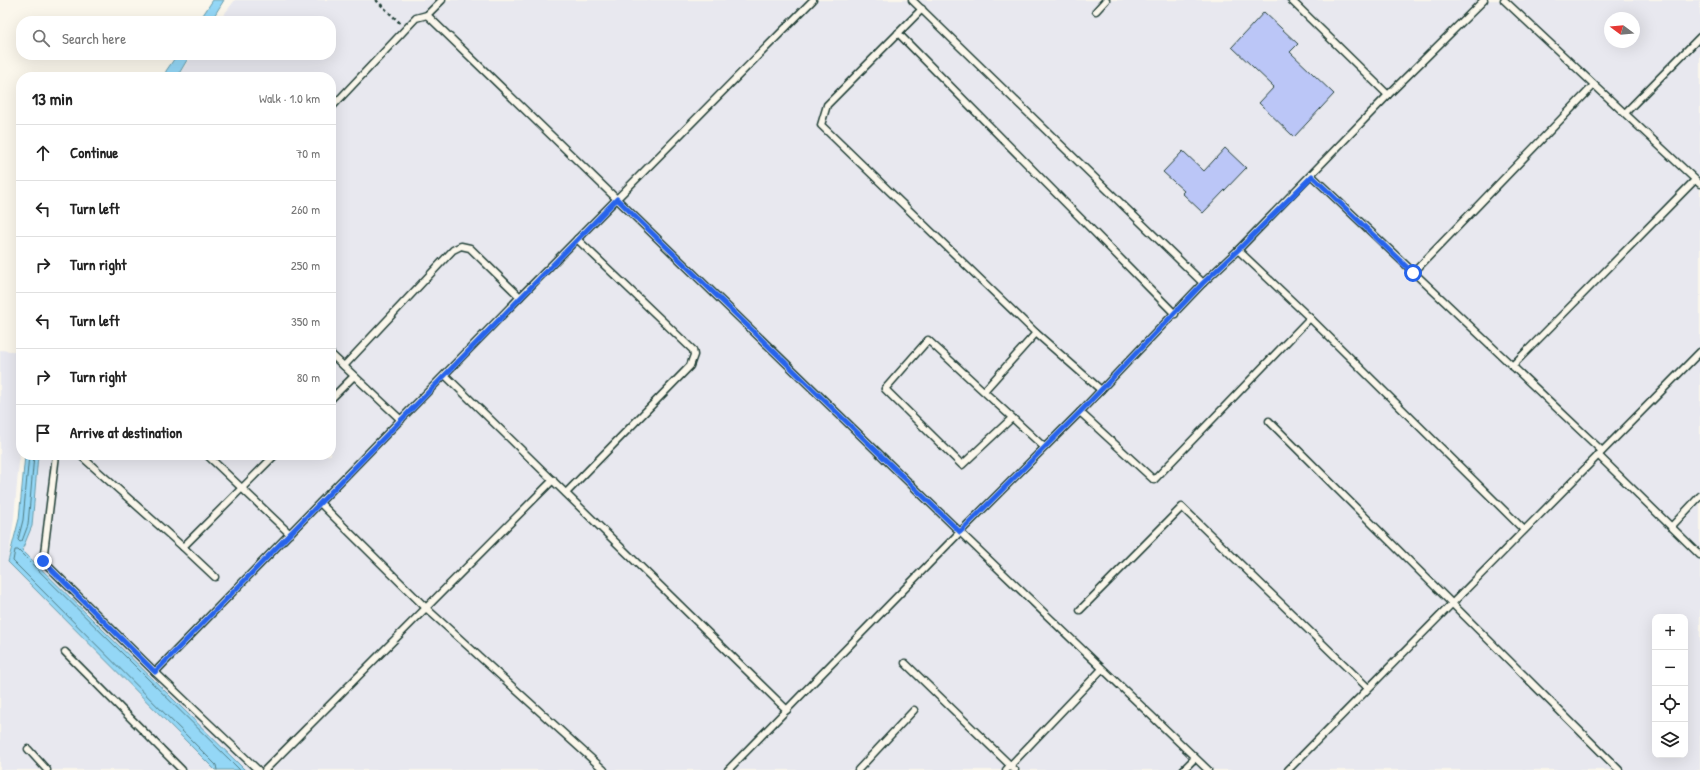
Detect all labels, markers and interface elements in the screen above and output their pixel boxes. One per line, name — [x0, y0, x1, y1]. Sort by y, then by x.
north arrow — [1604, 12, 1640, 48]
search box — [16, 16, 336, 60]
icon: search — [30, 27, 52, 49]
text: Search here — [62, 28, 126, 49]
text: 13 min — [32, 87, 73, 110]
text: Walk · 1.0 km — [259, 89, 320, 107]
icon: ahead — [32, 142, 54, 164]
text: Continue — [70, 142, 118, 163]
text: 70 m — [296, 144, 320, 162]
icon: left — [32, 198, 54, 220]
text: Turn left — [70, 198, 120, 219]
text: 260 m — [291, 200, 320, 218]
icon: right — [32, 254, 54, 276]
text: Turn right — [70, 254, 126, 275]
text: 250 m — [291, 256, 320, 274]
route start — [1404, 264, 1422, 282]
icon: left — [32, 310, 54, 332]
text: Turn left — [70, 310, 120, 331]
text: 350 m — [291, 312, 320, 330]
icon: right — [32, 366, 54, 388]
text: Turn right — [70, 366, 126, 387]
text: 80 m — [297, 368, 320, 386]
icon: arrive — [32, 422, 54, 444]
text: Arrive at destination — [70, 422, 182, 443]
route end — [34, 552, 52, 570]
map controls — [1652, 614, 1688, 758]
button: + — [1652, 614, 1688, 650]
button: − — [1652, 650, 1688, 686]
button: locate — [1652, 686, 1688, 722]
button: layers — [1652, 722, 1688, 758]

